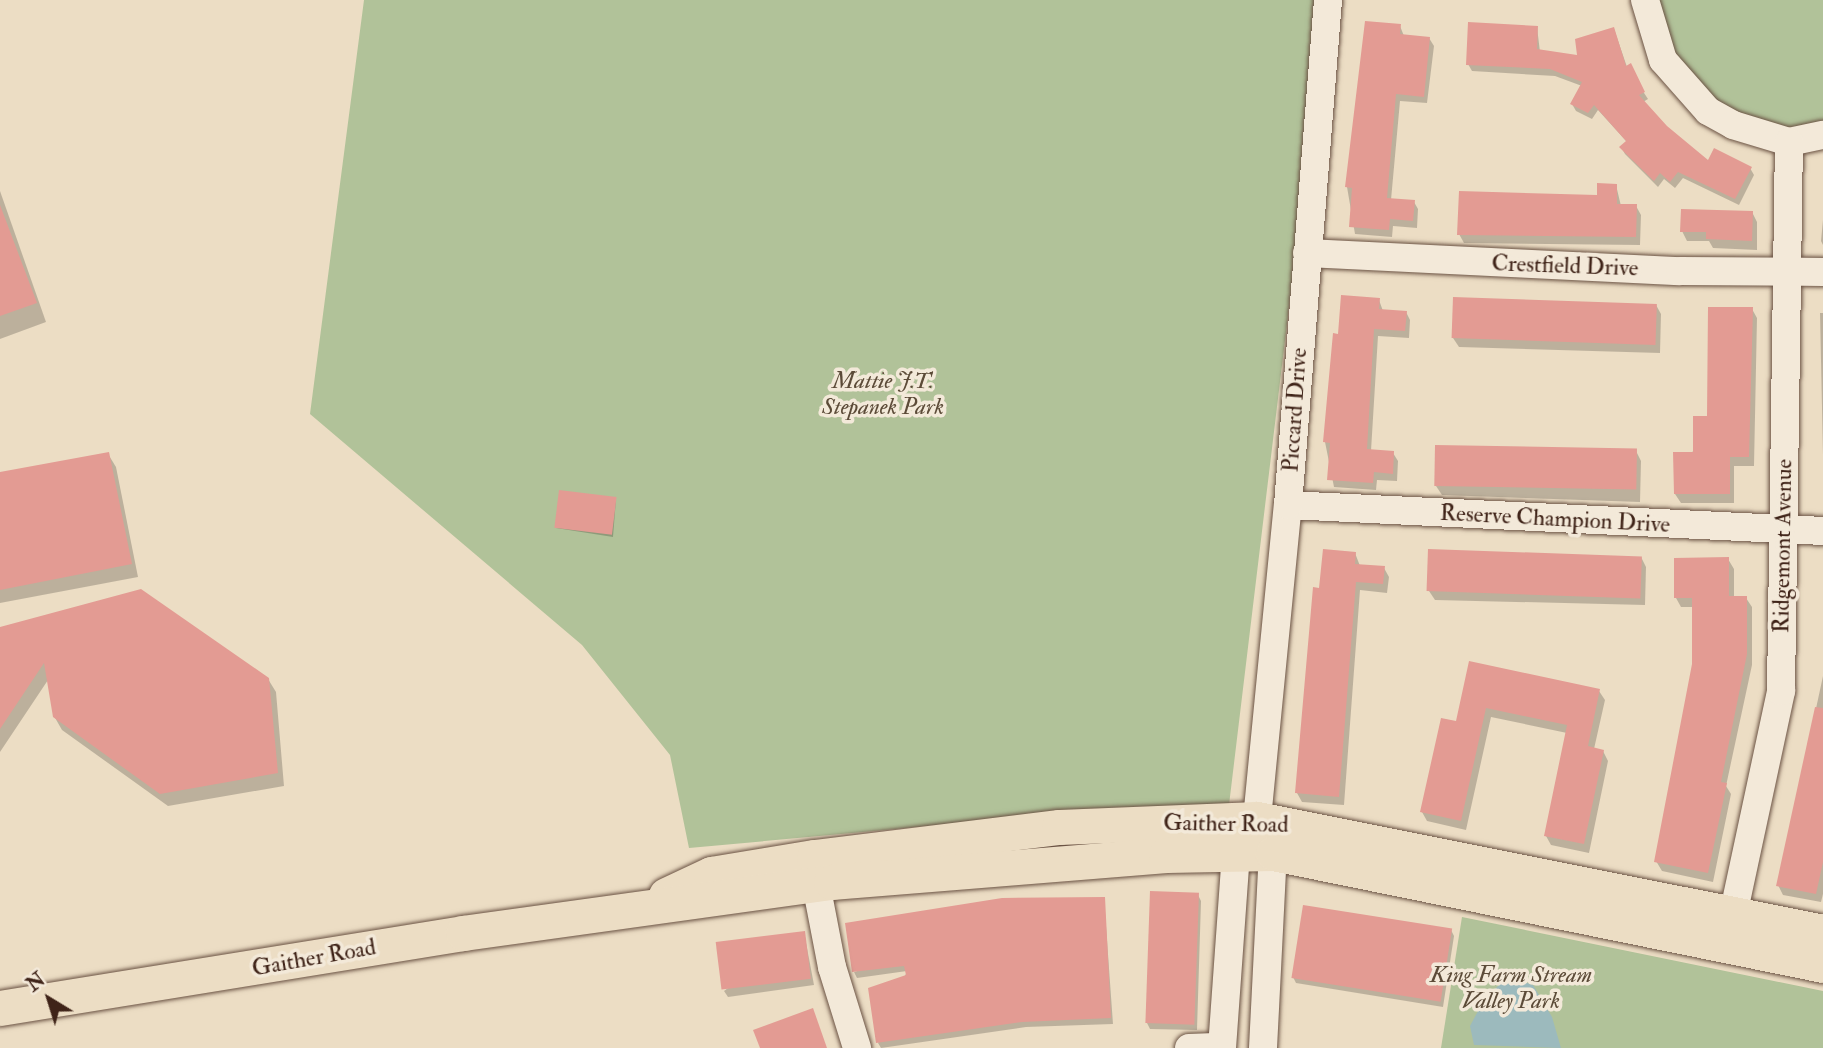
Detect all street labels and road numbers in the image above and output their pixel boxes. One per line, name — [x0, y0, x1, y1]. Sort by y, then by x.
street label: Crestfield Drive — [1491, 250, 1639, 282]
street label: Piccard Drive — [1277, 347, 1313, 473]
street label: Ridgemont Avenue — [1768, 459, 1798, 633]
street label: Reserve Champion Drive — [1439, 499, 1671, 539]
street label: Gaither Road — [1163, 809, 1289, 839]
street label: Gaither Road — [250, 934, 378, 982]

